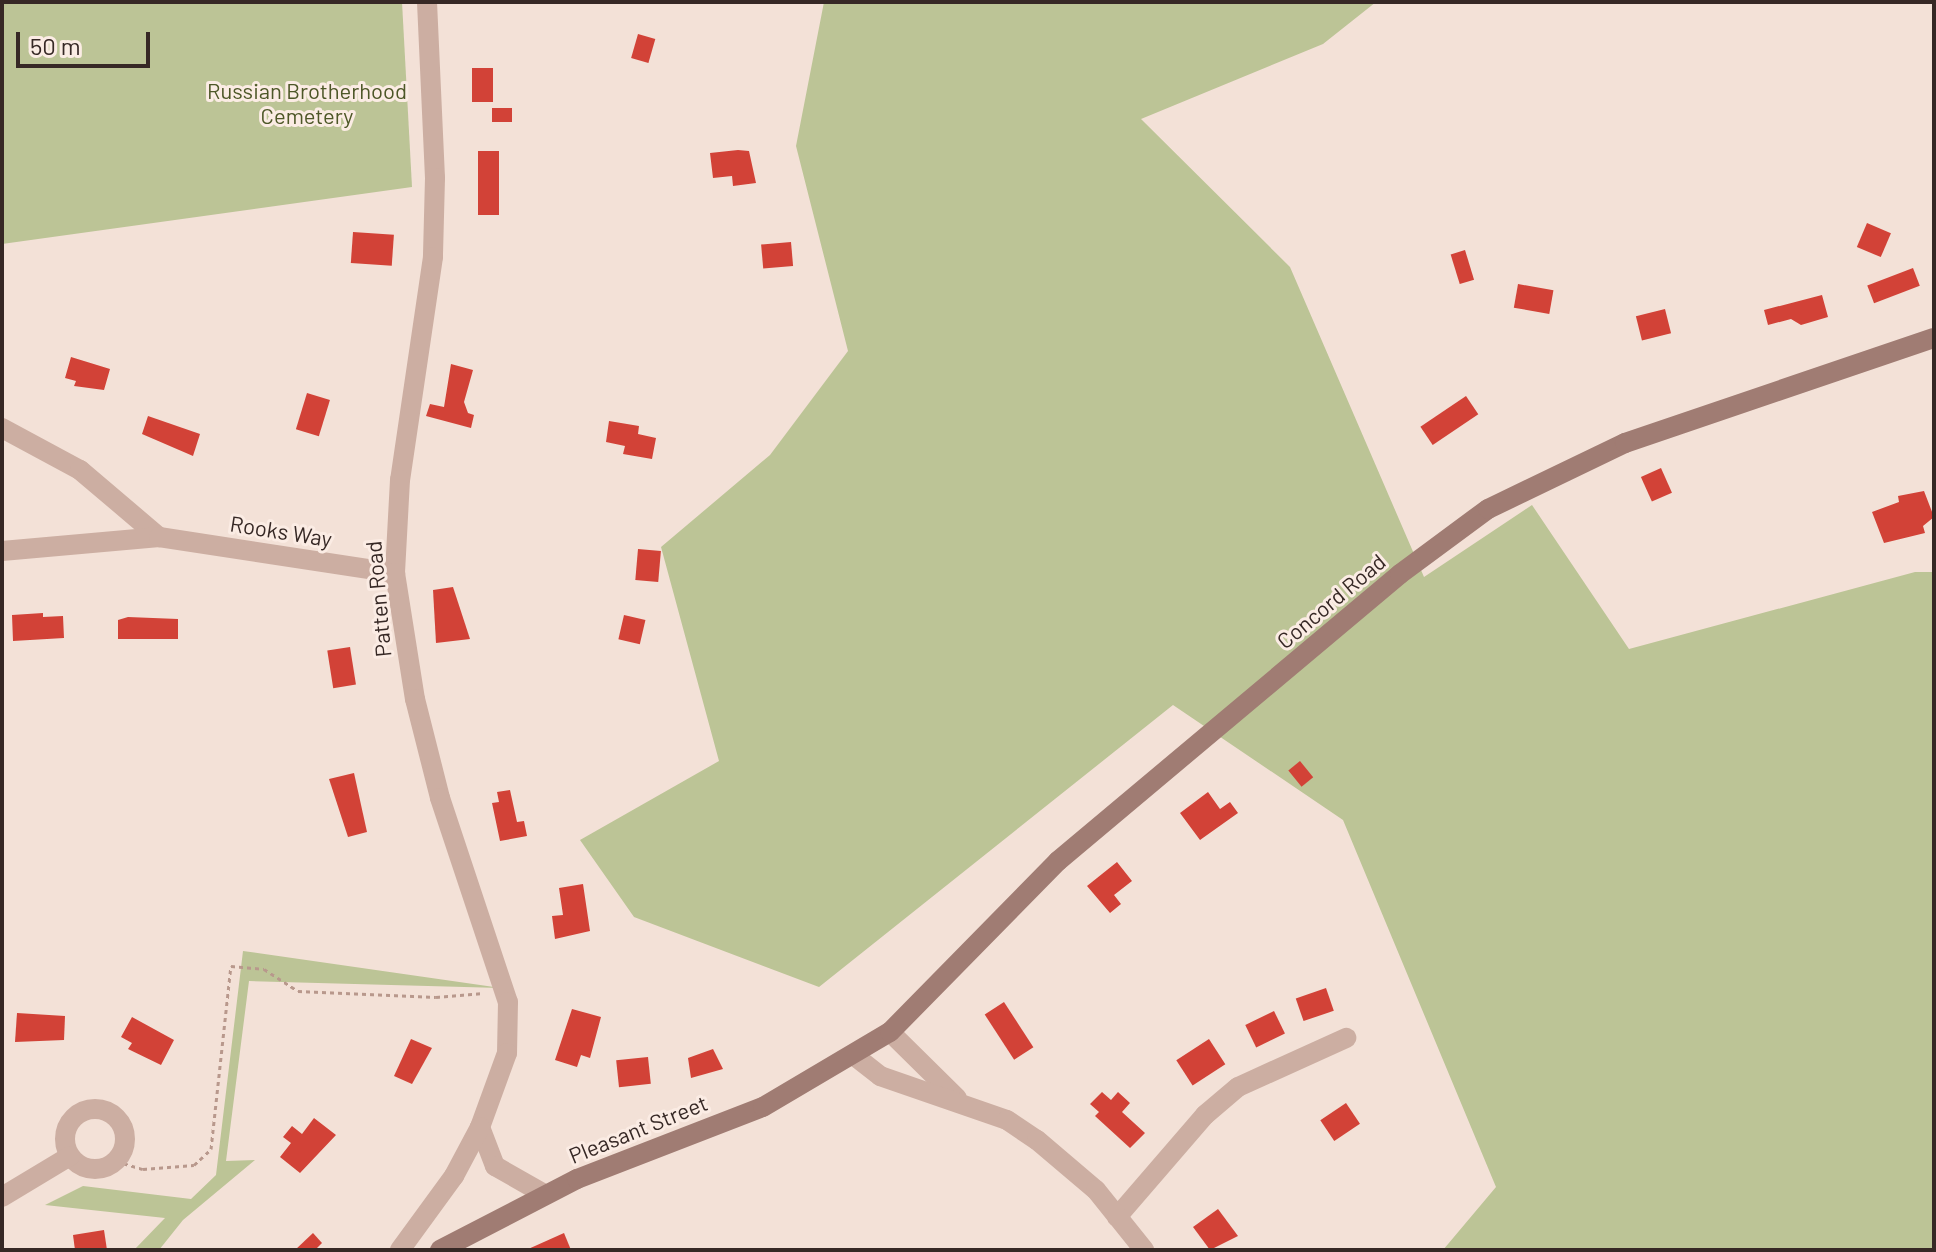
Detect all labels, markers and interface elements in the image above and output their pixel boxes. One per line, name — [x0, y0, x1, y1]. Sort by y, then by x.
scale bar — [20, 16, 154, 66]
text: 50 m — [30, 31, 81, 60]
park label: Russian Brotherhood Cemetery — [207, 77, 407, 128]
street label: Rooks Way — [228, 510, 334, 552]
street label: Patten Road — [360, 540, 396, 658]
street label: Concord Road — [1271, 548, 1391, 654]
street label: Pleasant Street — [565, 1089, 711, 1169]

